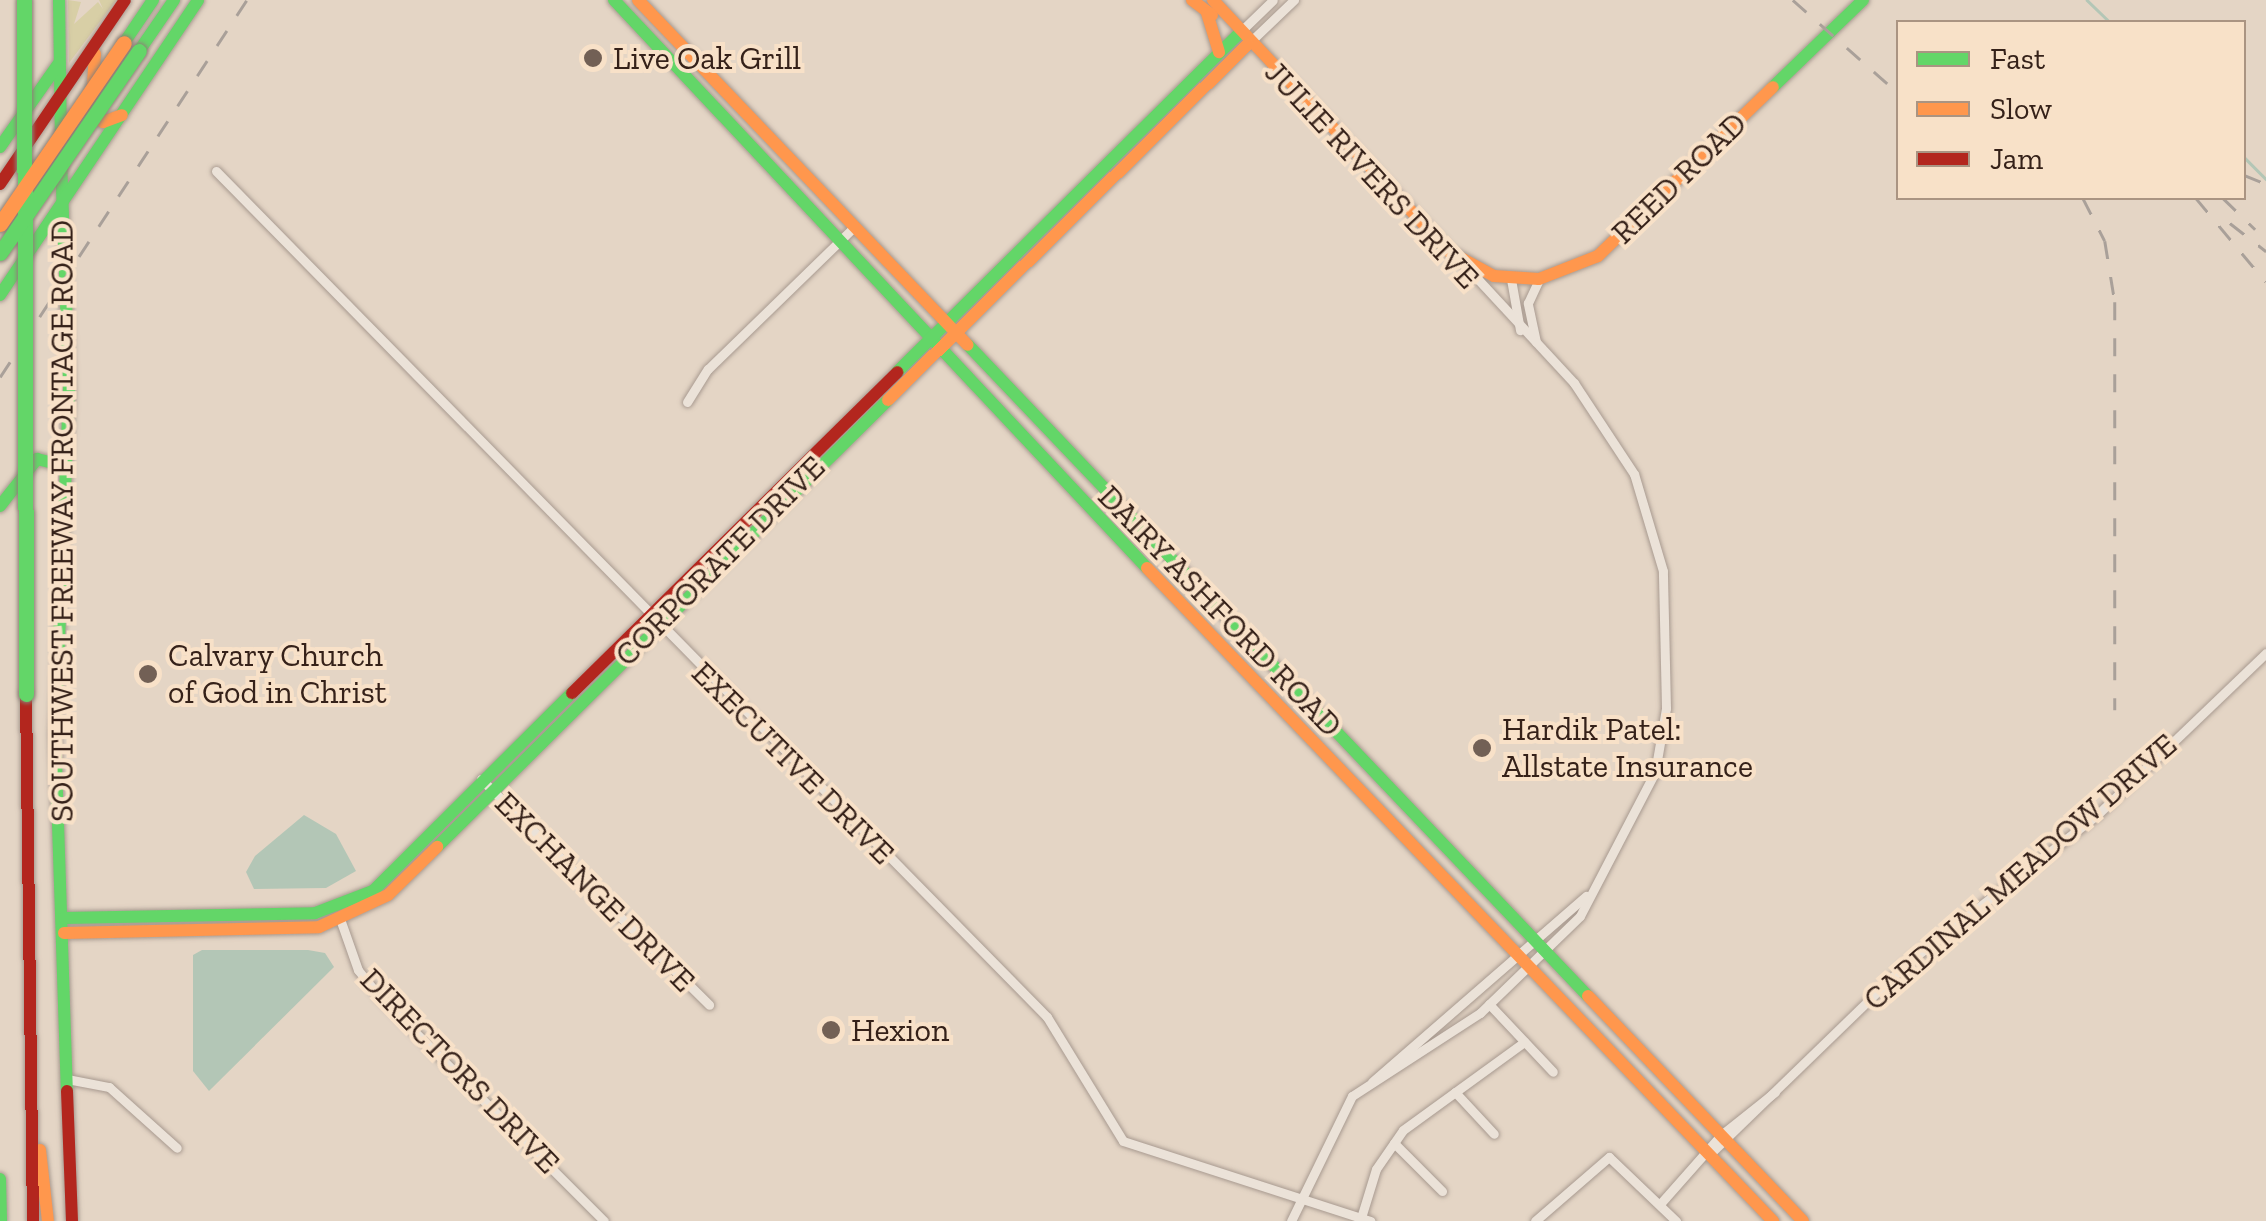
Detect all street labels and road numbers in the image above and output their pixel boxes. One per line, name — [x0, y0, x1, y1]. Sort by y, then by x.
street label: JULIE RIVERS DRIVE — [1257, 53, 1487, 297]
street label: REED ROAD — [1604, 104, 1754, 252]
street label: SOUTHWEST FREEWAY FRONTAGE ROAD — [43, 219, 81, 823]
street label: CORPORATE DRIVE — [607, 448, 833, 674]
street label: DAIRY ASHFORD ROAD — [1089, 477, 1351, 745]
street label: EXECUTIVE DRIVE — [684, 654, 902, 872]
street label: CARDINAL MEADOW DRIVE — [1855, 725, 2185, 1019]
street label: EXCHANGE DRIVE — [487, 784, 703, 1000]
street label: DIRECTORS DRIVE — [352, 960, 568, 1182]

